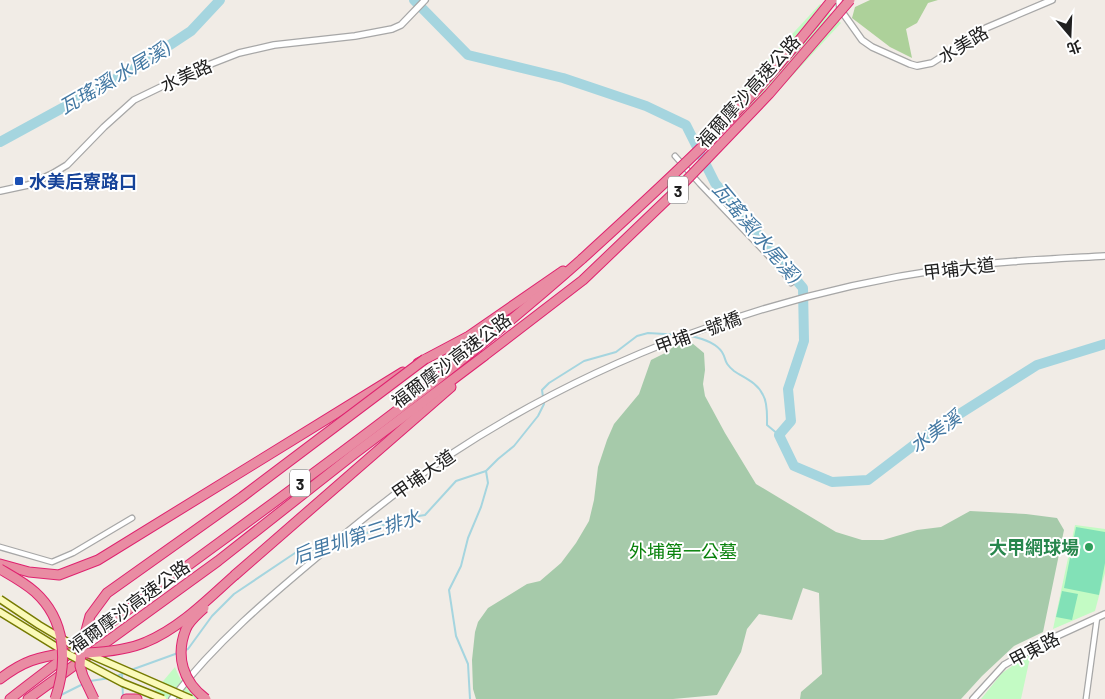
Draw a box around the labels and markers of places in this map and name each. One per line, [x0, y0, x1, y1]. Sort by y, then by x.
place label: 水美后寮路口 [29, 170, 137, 192]
marker: 水美后寮路口 [13, 175, 25, 187]
place label: 大甲網球場 [989, 536, 1079, 558]
marker: 大甲網球場 [1083, 541, 1095, 553]

